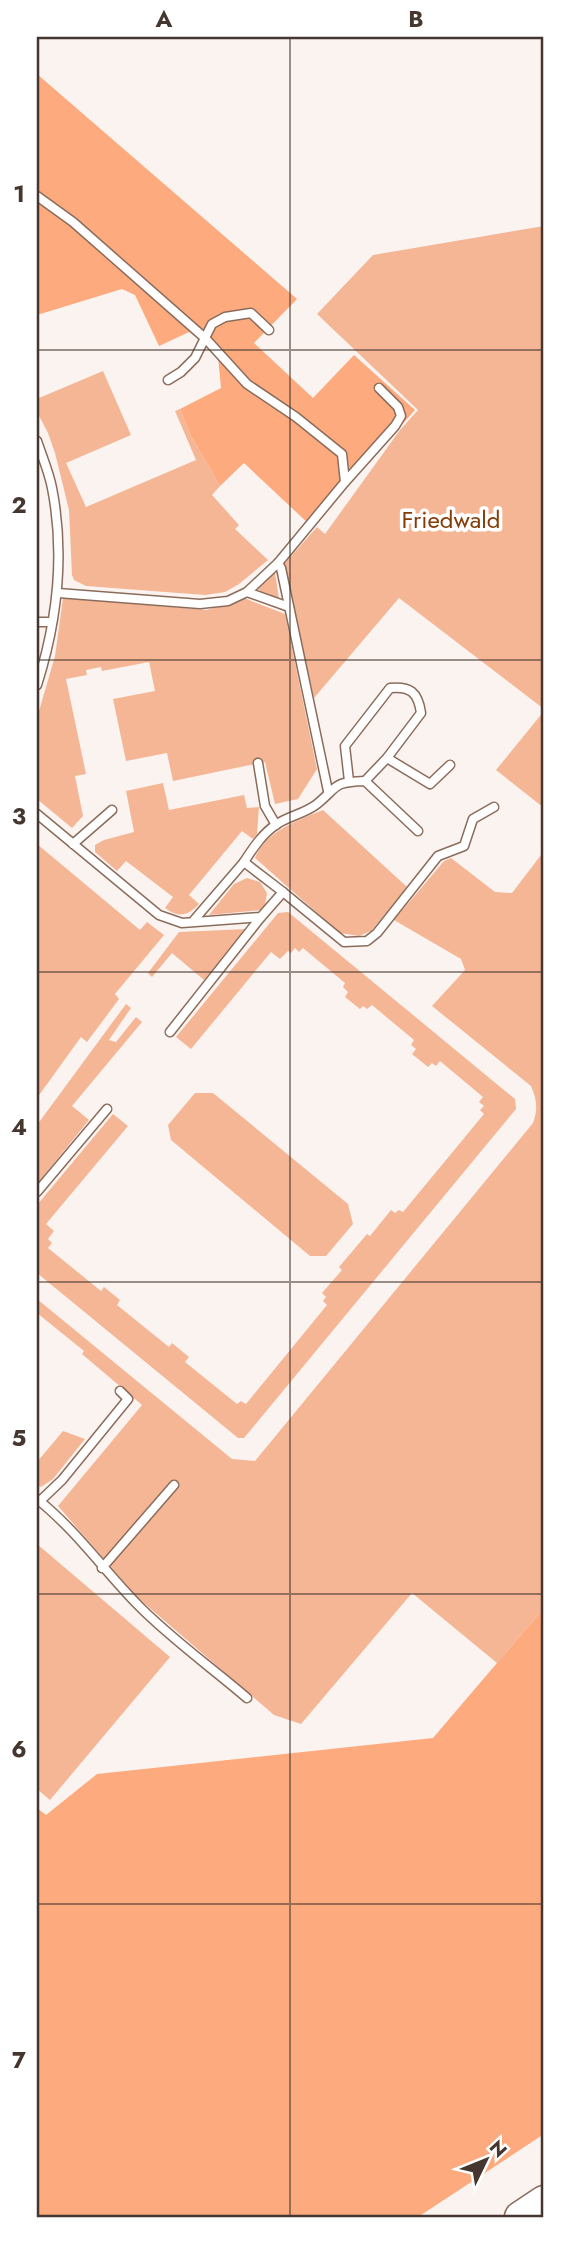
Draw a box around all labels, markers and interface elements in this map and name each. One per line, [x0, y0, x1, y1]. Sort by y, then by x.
text: A [155, 2, 173, 36]
text: B [408, 2, 424, 36]
text: 1 [13, 177, 25, 211]
text: 2 [11, 488, 27, 522]
park label: Friedwald [401, 502, 501, 537]
text: 3 [12, 799, 26, 833]
text: 4 [11, 1110, 27, 1144]
text: 5 [12, 1421, 26, 1455]
text: 6 [11, 1732, 27, 1766]
text: 7 [12, 2043, 26, 2077]
north arrow [452, 2124, 522, 2194]
text: N [483, 2134, 513, 2163]

